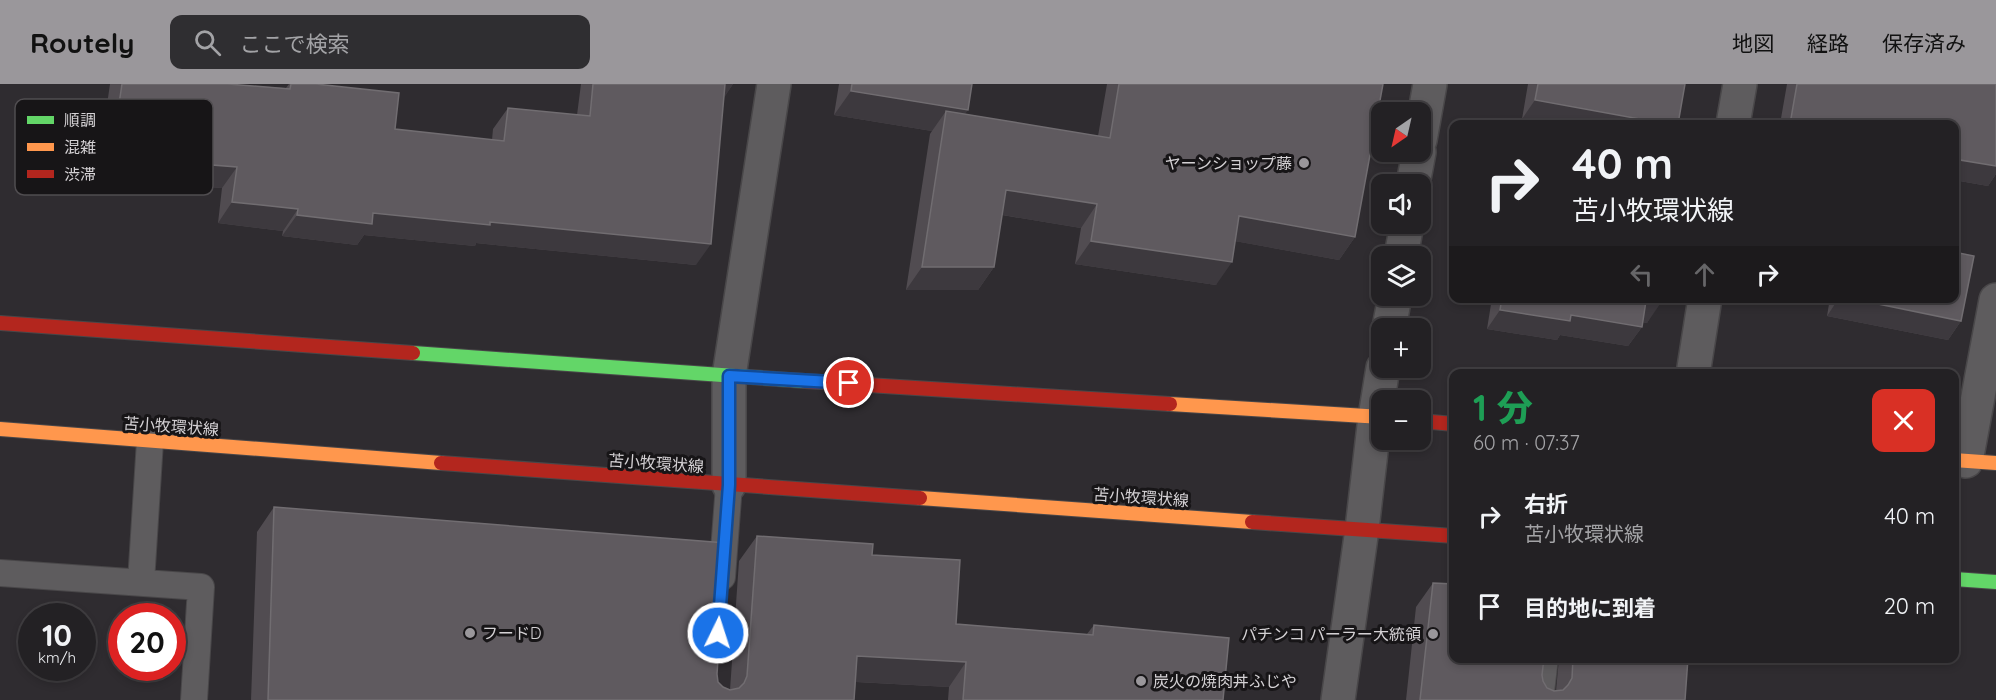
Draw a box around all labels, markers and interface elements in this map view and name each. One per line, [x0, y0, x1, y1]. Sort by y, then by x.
search box [170, 15, 590, 69]
text: Routely [30, 25, 134, 60]
icon: search [191, 26, 224, 59]
text: ここで検索 [239, 30, 349, 58]
text: 地図 [1732, 30, 1774, 56]
text: 経路 [1807, 30, 1849, 56]
text: 保存済み [1882, 30, 1966, 56]
legend [15, 99, 213, 195]
north arrow [1371, 102, 1431, 162]
map controls [1371, 102, 1431, 450]
text: 順調 [64, 110, 96, 130]
text: 混雑 [64, 137, 96, 157]
text: 40 m [1572, 137, 1673, 190]
icon: right [1473, 144, 1551, 222]
place label: ヤーンショップ藤 [1165, 153, 1292, 173]
marker: ヤーンショップ藤 [1297, 156, 1311, 170]
text: 渋滞 [64, 164, 96, 184]
button: sound [1371, 174, 1431, 234]
text: 苫小牧環状線 [1572, 193, 1734, 227]
button: layers [1371, 246, 1431, 306]
icon: left [1625, 258, 1658, 291]
icon: ahead [1688, 258, 1721, 291]
icon: right [1751, 258, 1784, 291]
button: + [1371, 318, 1431, 378]
pin [823, 357, 874, 408]
icon: arrive [832, 366, 865, 399]
text: 1 分 [1473, 385, 1533, 430]
button: close [1872, 389, 1935, 452]
button: − [1371, 390, 1431, 450]
street label: 苫小牧環状線 [122, 413, 220, 439]
text: 60 m · 07:37 [1473, 430, 1580, 455]
street label: 苫小牧環状線 [607, 450, 705, 476]
street label: 苫小牧環状線 [1092, 484, 1190, 510]
text: 右折 [1524, 490, 1568, 518]
icon: right [1473, 500, 1506, 533]
text: 40 m [1884, 502, 1935, 530]
text: 苫小牧環状線 [1524, 521, 1644, 546]
icon: arrive [1473, 590, 1506, 623]
text: 20 m [1884, 592, 1935, 620]
text: 目的地に到着 [1524, 594, 1656, 622]
position arrow [686, 601, 750, 665]
speed limit sign: 20 [108, 603, 186, 681]
text: 10 [42, 616, 72, 654]
place label: フードD [482, 623, 542, 643]
place label: パチンコ パーラー大統領 [1241, 624, 1421, 644]
marker: フードD [463, 626, 477, 640]
marker: パチンコ パーラー大統領 [1426, 627, 1440, 641]
text: km/h [38, 648, 76, 667]
place label: 炭火の焼肉丼ふじや [1153, 671, 1297, 691]
marker: 炭火の焼肉丼ふじや [1134, 674, 1148, 688]

